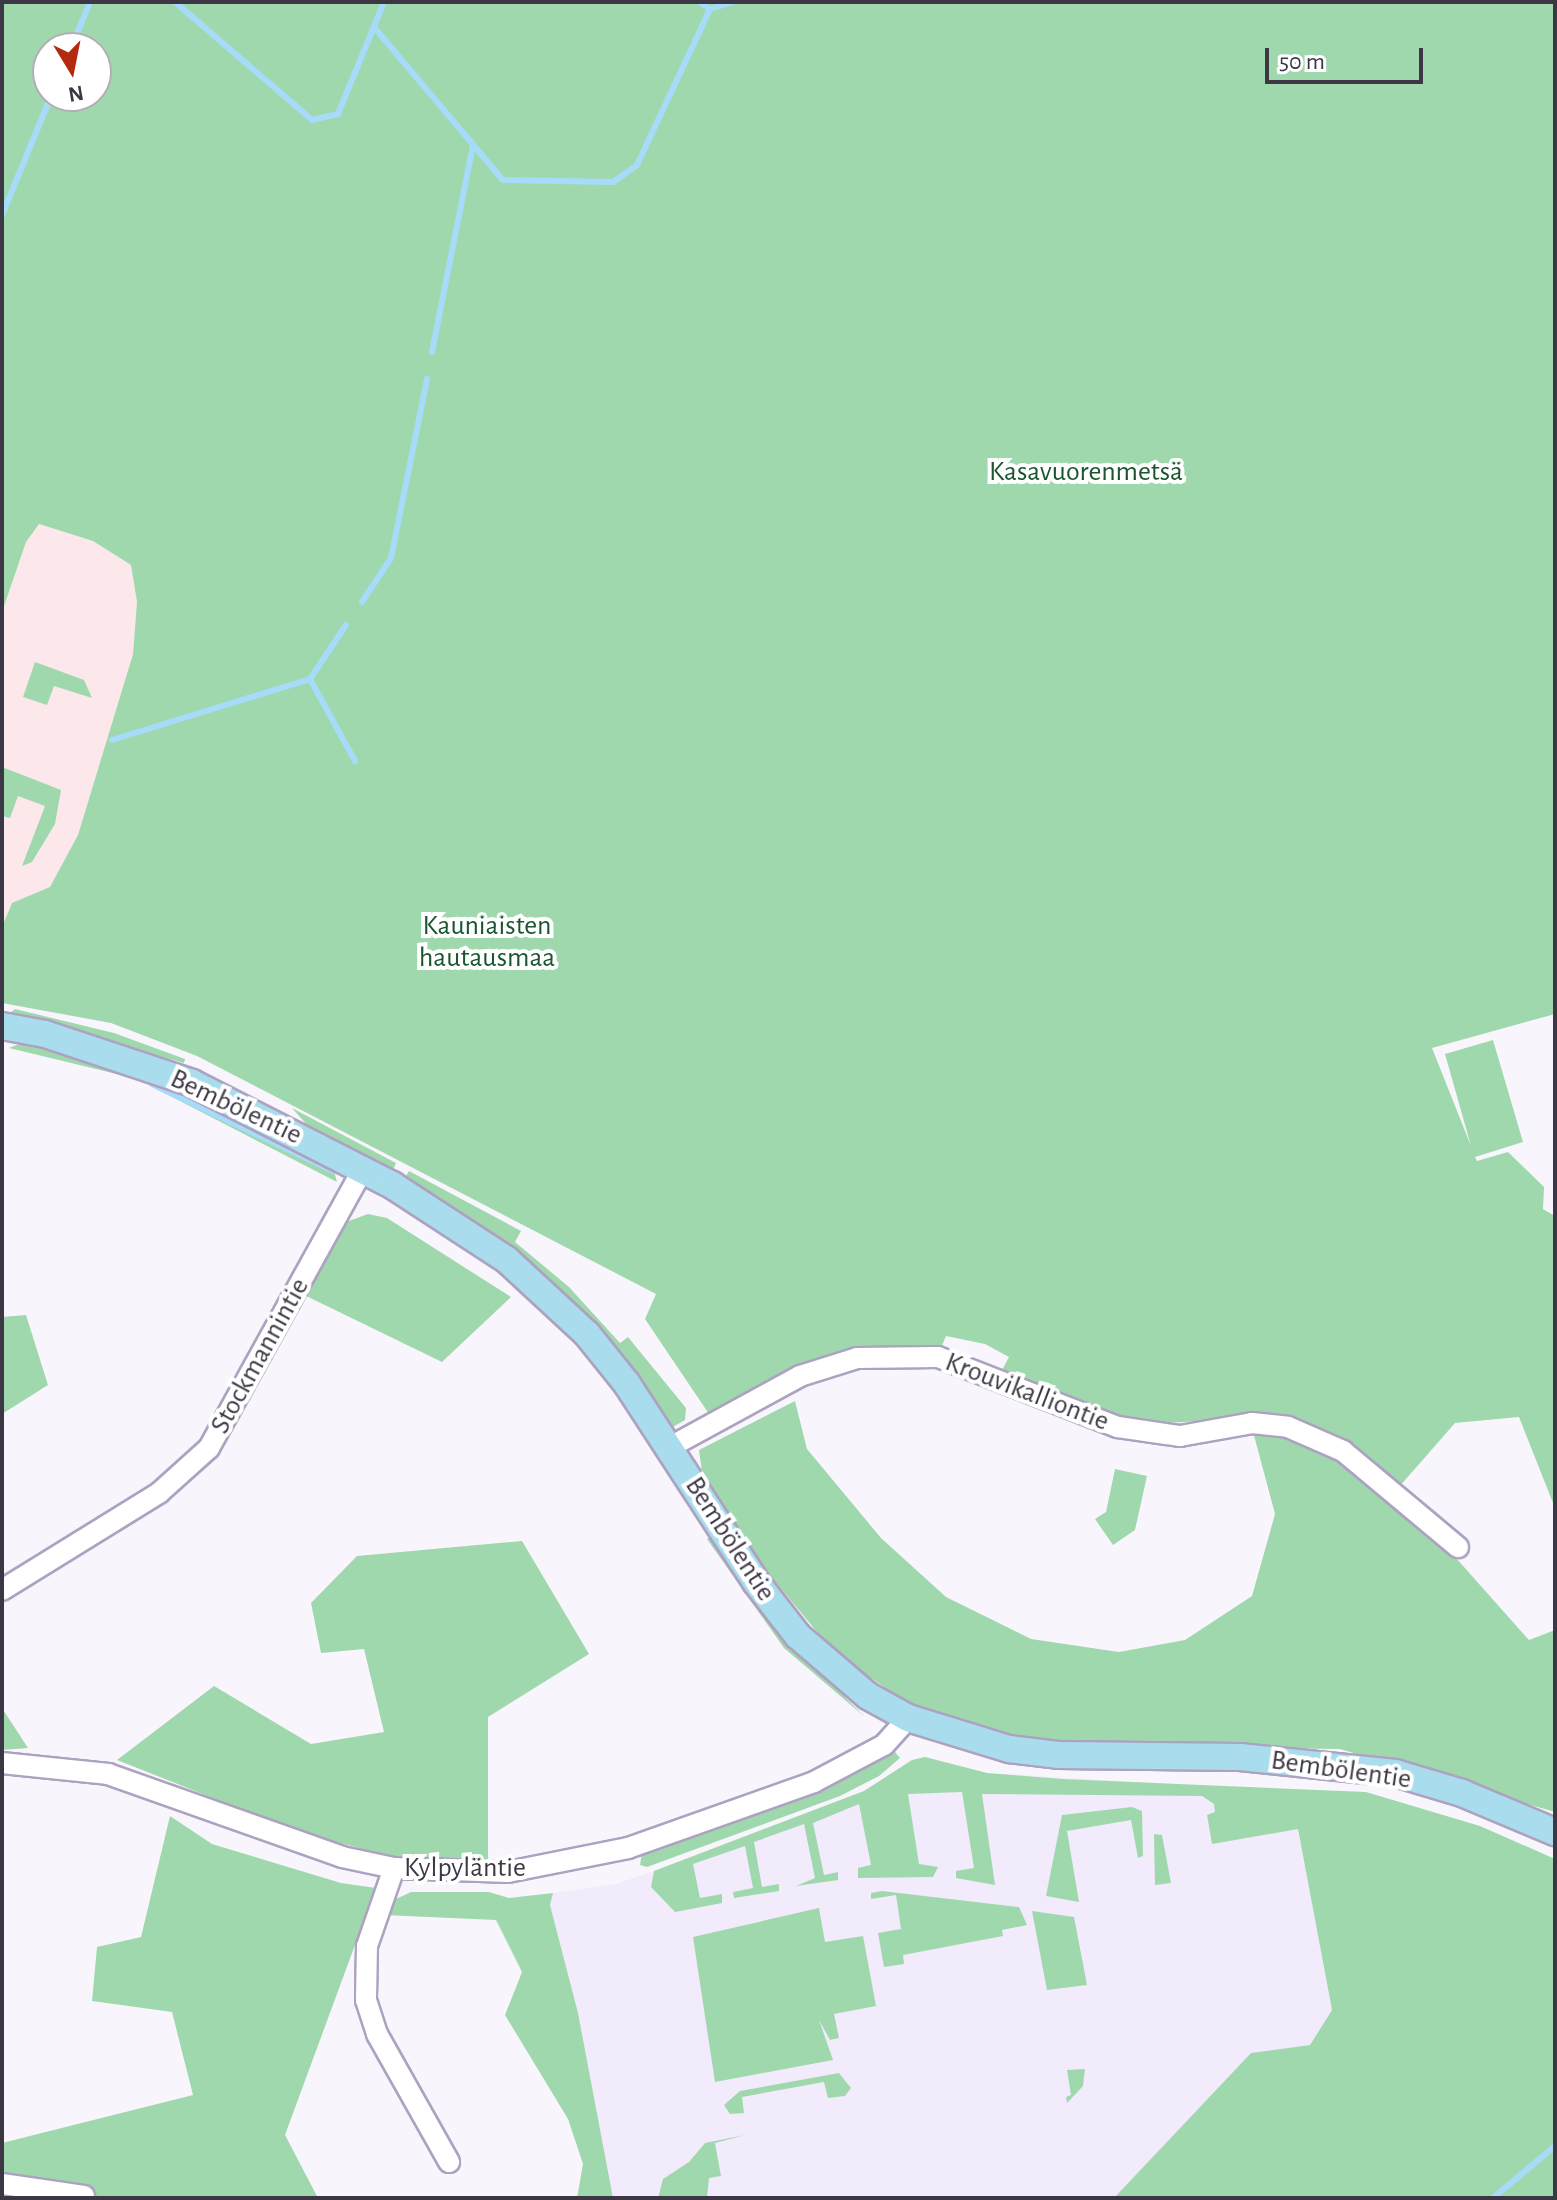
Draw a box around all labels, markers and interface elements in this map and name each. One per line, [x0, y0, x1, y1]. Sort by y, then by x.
north arrow [32, 32, 112, 112]
scale bar [1269, 32, 1427, 82]
text: 50 m [1279, 50, 1325, 74]
text: N [66, 82, 85, 106]
park label: Kasavuorenmetsä [989, 455, 1183, 489]
park label: Kauniaisten hautausmaa [419, 909, 555, 975]
street label: Bembölentie [165, 1062, 307, 1152]
street label: Stockmannintie [203, 1272, 317, 1440]
street label: Krouvikalliontie [940, 1345, 1114, 1439]
street label: Bembölentie [677, 1471, 783, 1607]
street label: Bembölentie [1269, 1744, 1413, 1796]
street label: Kylpyläntie [404, 1851, 526, 1885]

